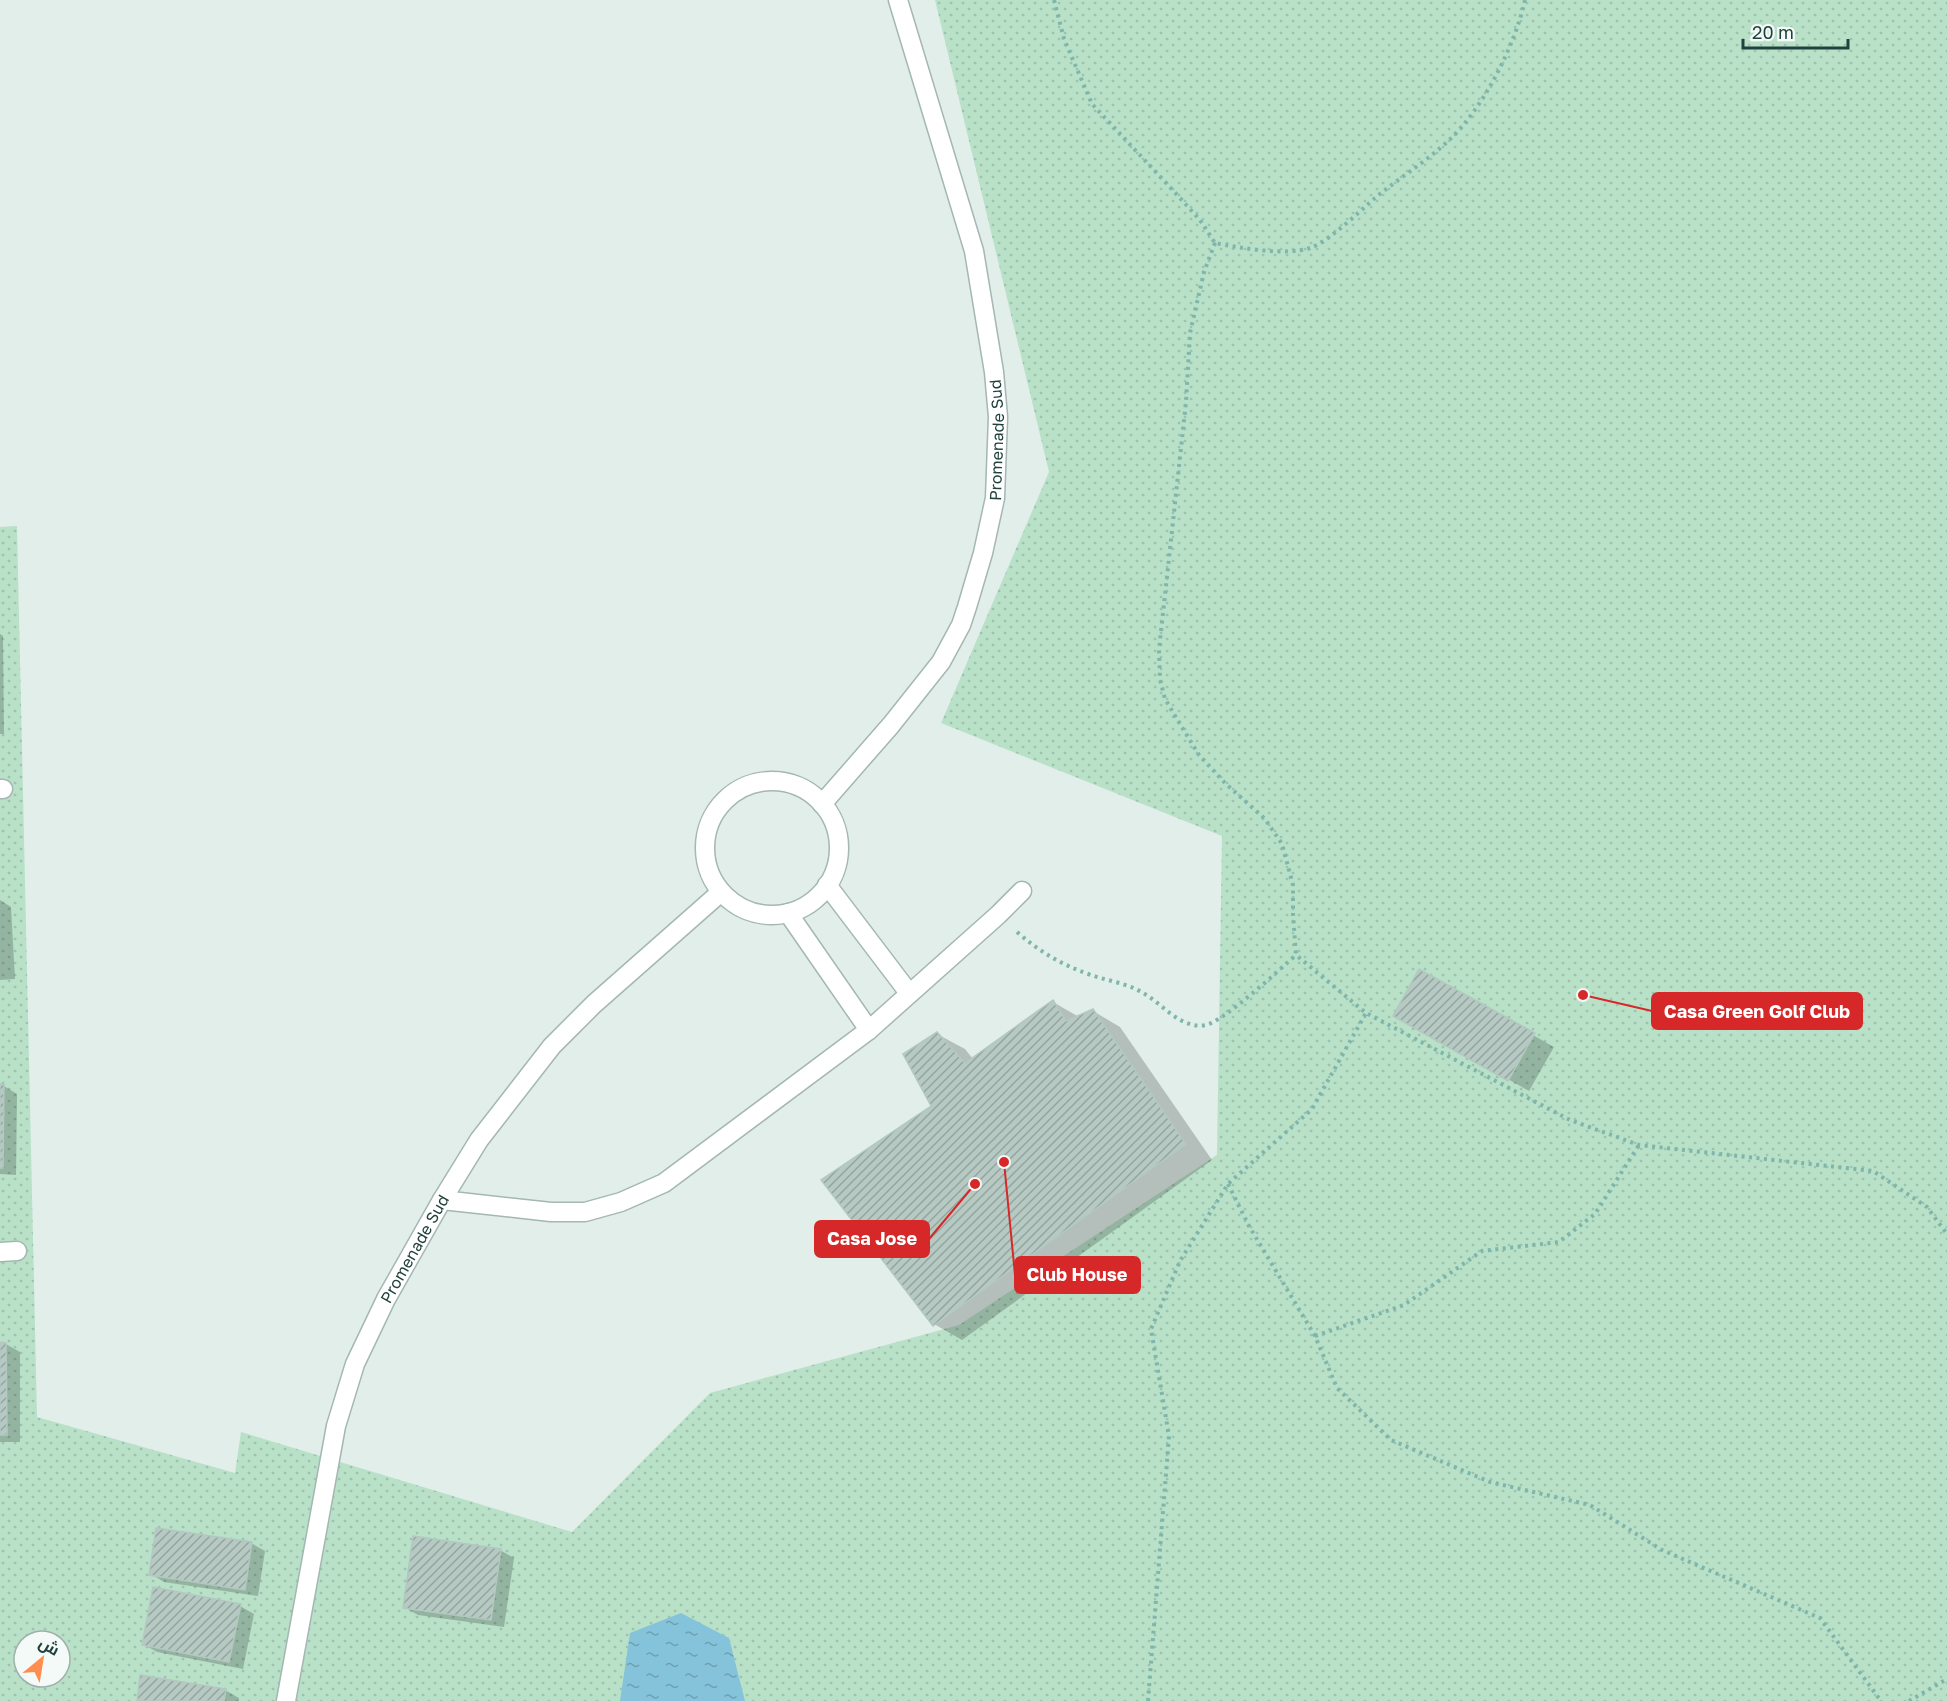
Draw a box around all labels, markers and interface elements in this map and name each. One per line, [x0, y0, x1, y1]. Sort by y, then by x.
scale bar [1743, 12, 1848, 50]
text: 20 m [1752, 21, 1794, 43]
street label: Promenade Sud [985, 379, 1008, 501]
callout: Casa Green Golf Club [1652, 993, 1862, 1029]
text: Casa Green Golf Club [1664, 1000, 1850, 1022]
street label: Promenade Sud [376, 1191, 453, 1307]
callout: Casa Jose [815, 1221, 929, 1257]
text: Casa Jose [827, 1227, 917, 1249]
callout: Club House [1015, 1257, 1140, 1293]
text: Club House [1027, 1263, 1128, 1285]
north arrow [12, 1629, 72, 1689]
text: ش [36, 1632, 63, 1660]

